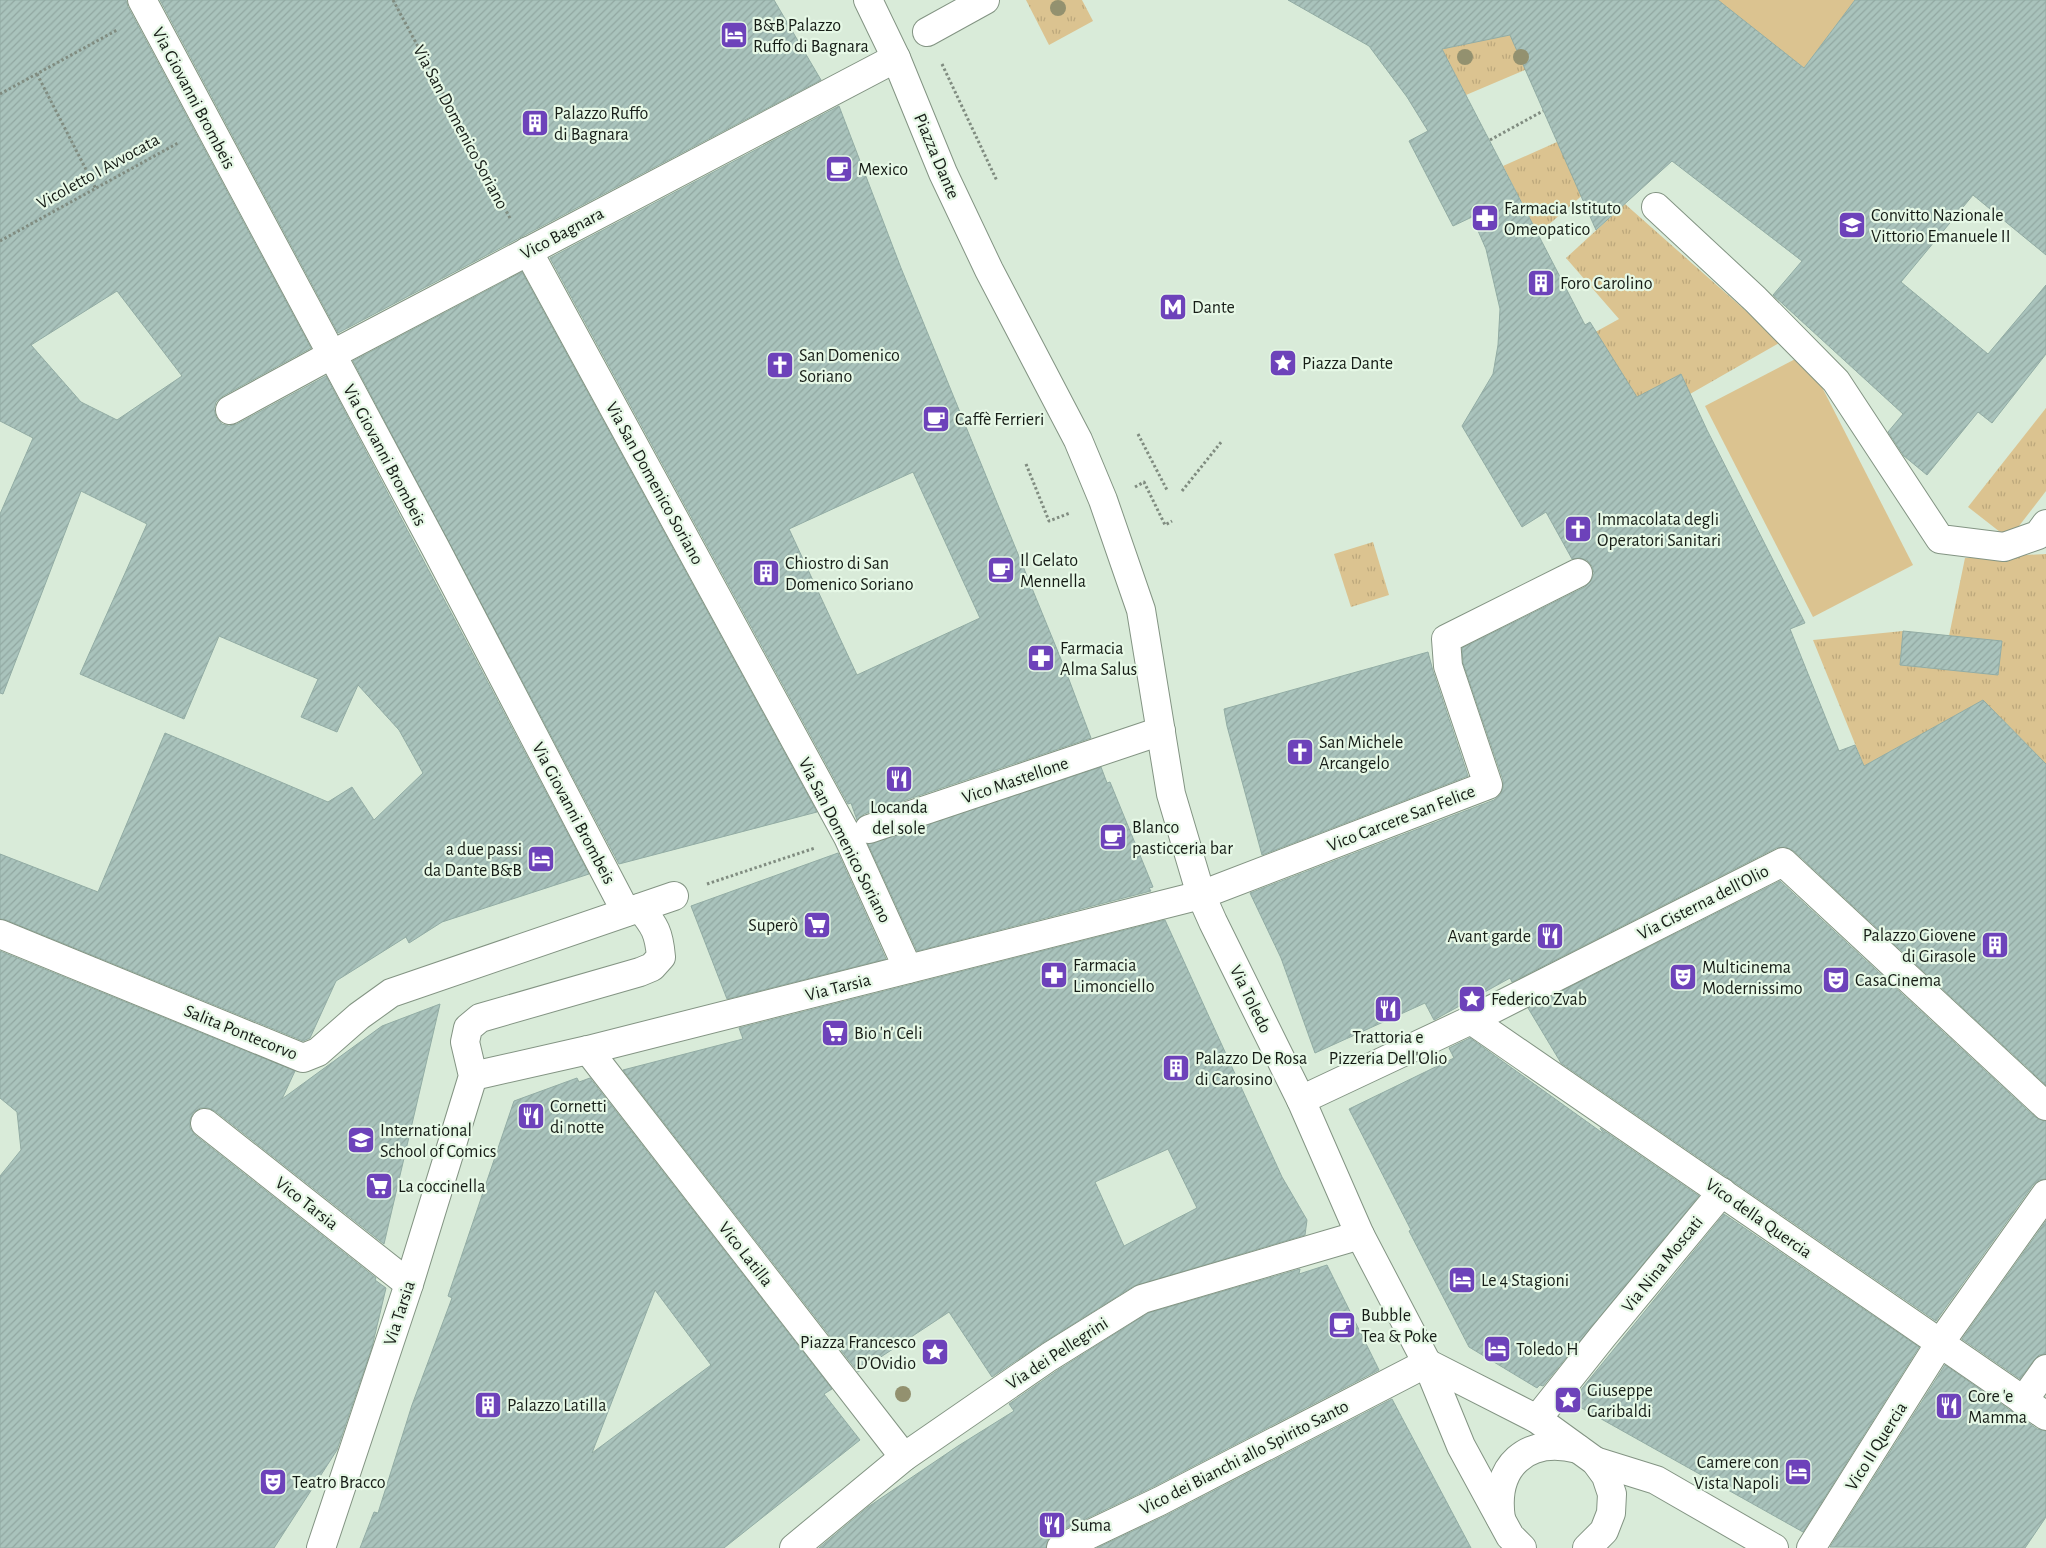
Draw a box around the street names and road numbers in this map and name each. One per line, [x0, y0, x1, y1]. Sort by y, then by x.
street label: Via Giovanni Brombeis [148, 25, 238, 172]
street label: Via San Domenico Soriano [409, 42, 511, 213]
street label: Piazza Dante [910, 111, 962, 202]
street label: Vicoletto I Avvocata [34, 131, 163, 213]
street label: Vico Bagnara [518, 204, 607, 263]
street label: Via Giovanni Brombeis [339, 382, 429, 529]
street label: Via San Domenico Soriano [602, 399, 706, 568]
street label: Via Giovanni Brombeis [528, 740, 618, 887]
street label: Vico Mastellone [960, 754, 1071, 808]
street label: Via San Domenico Soriano [795, 755, 894, 926]
street label: Vico Carcere San Felice [1325, 782, 1478, 855]
street label: Via Cisterna dell'Olio [1635, 862, 1772, 944]
street label: Via Toledo [1226, 963, 1274, 1036]
street label: Via Tarsia [804, 971, 873, 1005]
street label: Salita Pontecorvo [181, 1002, 300, 1064]
street label: Vico Tarsia [272, 1174, 341, 1234]
street label: Vico della Quercia [1702, 1175, 1815, 1262]
street label: Via Nina Moscati [1619, 1213, 1707, 1316]
street label: Vico Latilla [715, 1219, 776, 1290]
street label: Via Tarsia [381, 1279, 419, 1348]
street label: Via dei Pellegrini [1003, 1314, 1112, 1393]
street label: Vico dei Bianchi allo Spirito Santo [1137, 1397, 1352, 1518]
street label: Vico II Quercia [1843, 1399, 1911, 1494]

